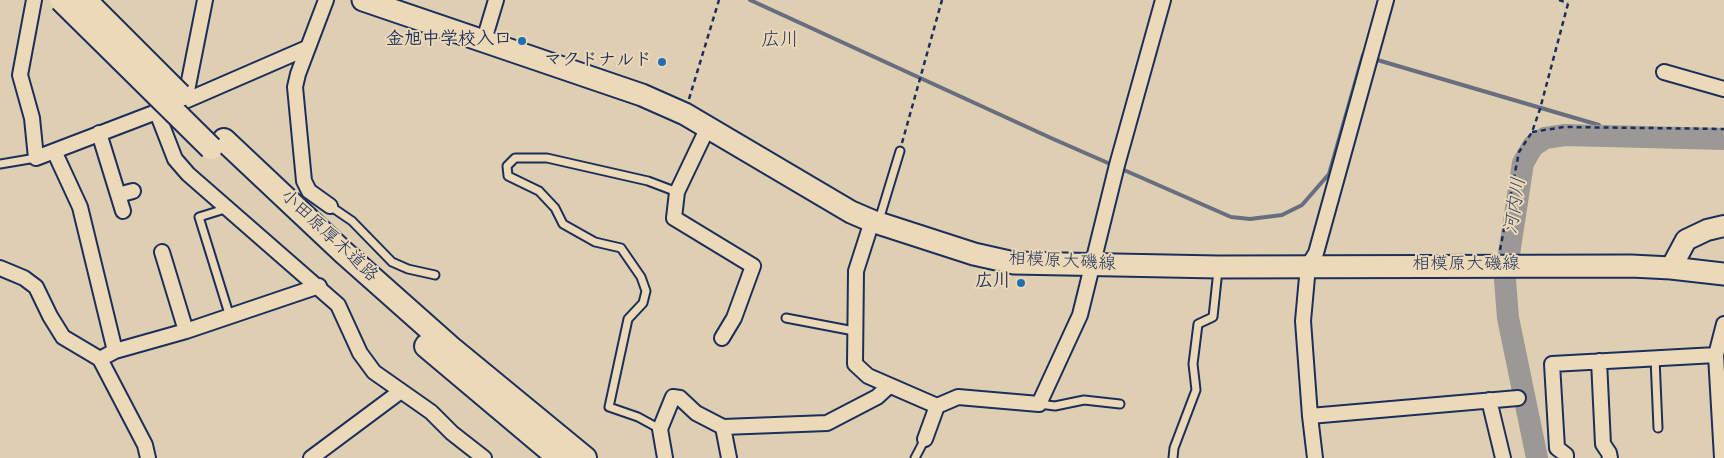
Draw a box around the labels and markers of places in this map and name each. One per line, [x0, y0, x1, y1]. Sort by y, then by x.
place label: 金旭中学校入口 [386, 30, 512, 52]
marker: 金旭中学校入口 [516, 35, 528, 47]
place label: マクドナルド [544, 51, 652, 73]
marker: マクドナルド [656, 56, 668, 68]
place label: 広川 [975, 272, 1011, 294]
marker: 広川 [1015, 277, 1027, 289]

